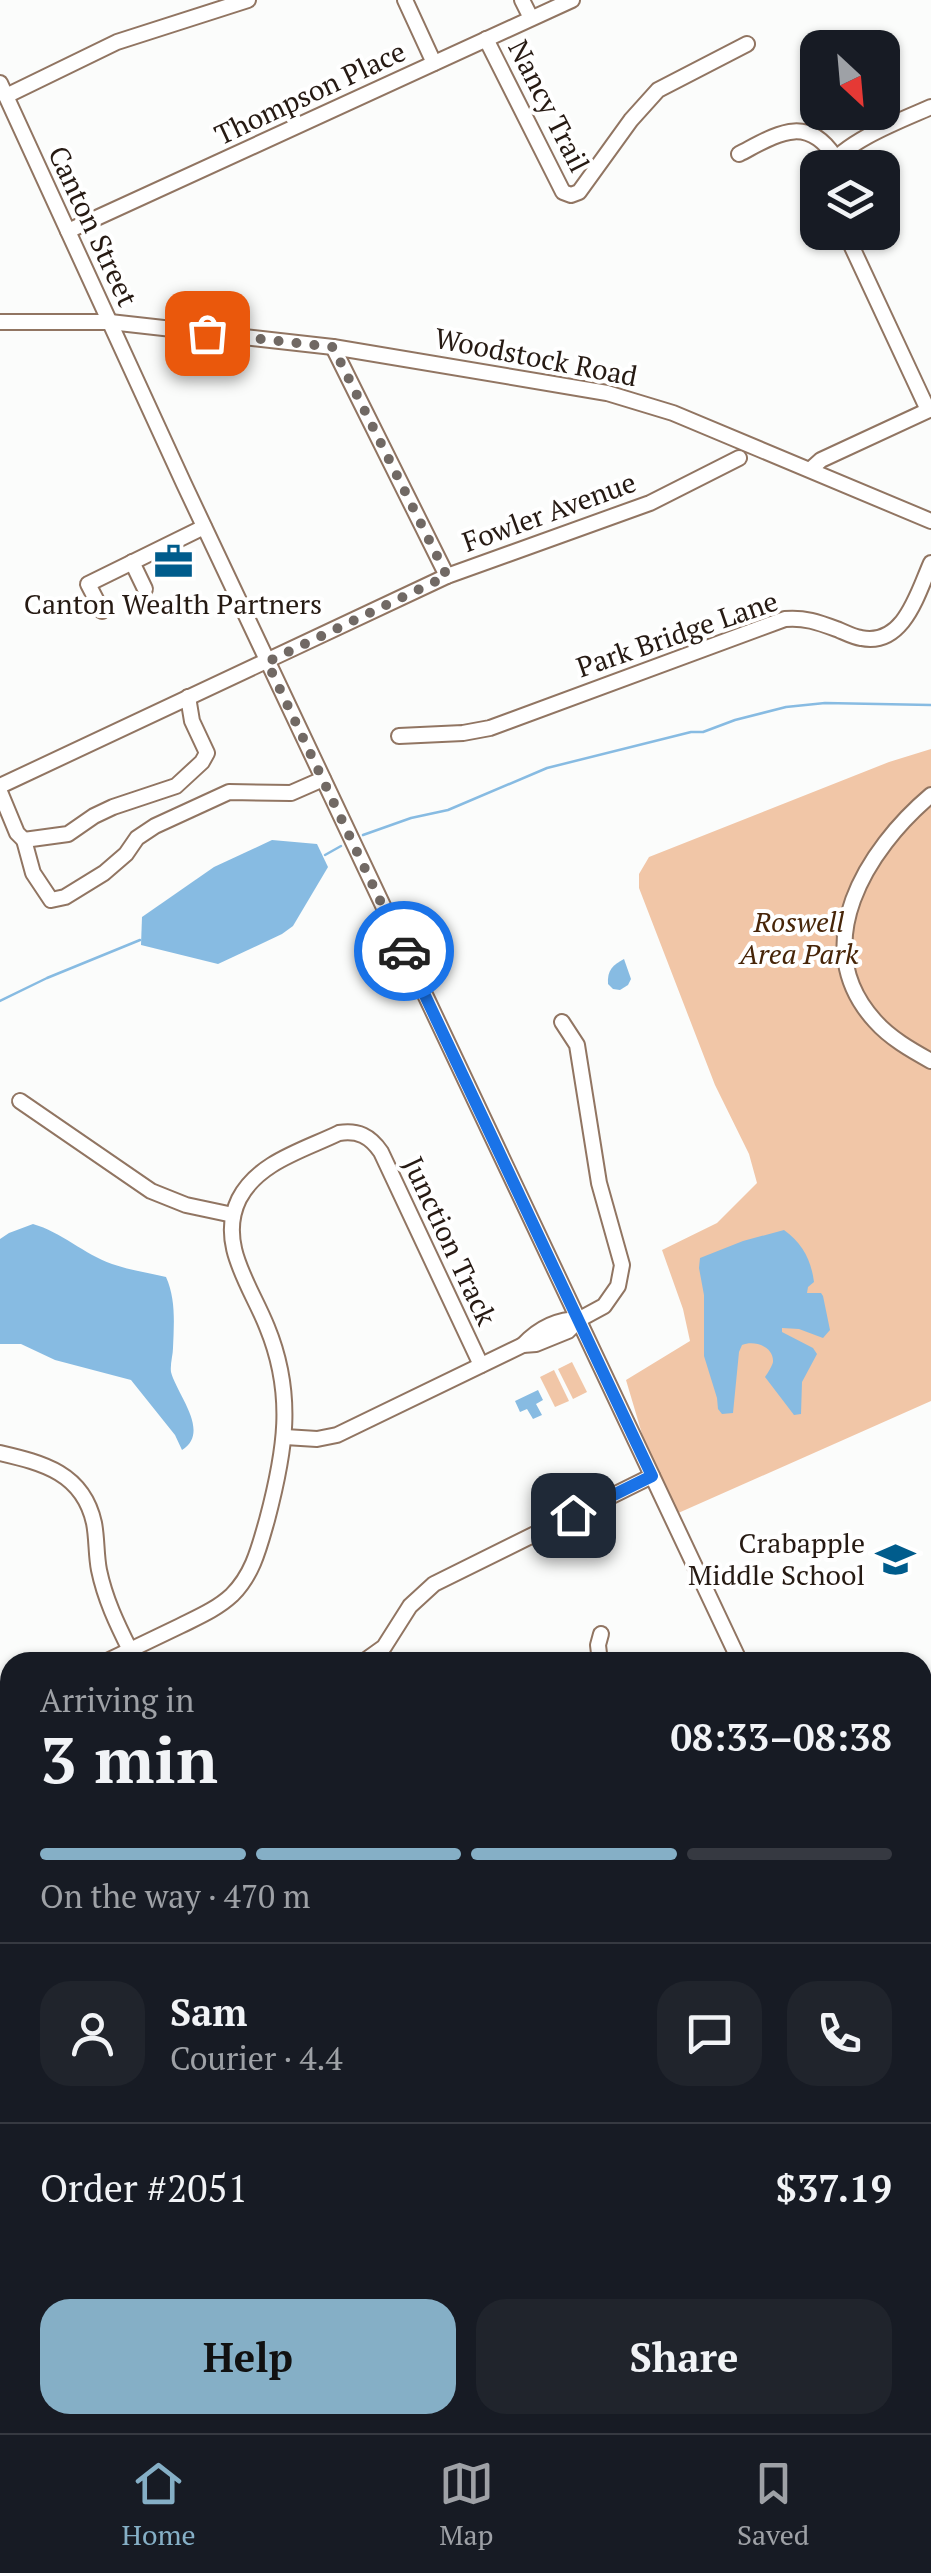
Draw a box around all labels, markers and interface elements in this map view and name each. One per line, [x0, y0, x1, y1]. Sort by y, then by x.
north arrow [800, 30, 900, 130]
map controls [800, 30, 900, 250]
street label: Thompson Place [209, 32, 411, 153]
street label: Nancy Trail [500, 33, 599, 178]
street label: Canton Street [40, 140, 147, 312]
button: layers [800, 150, 900, 250]
pin [165, 291, 250, 376]
icon: bag [180, 306, 235, 361]
street label: Woodstock Road [432, 319, 641, 394]
street label: Fowler Avenue [457, 463, 641, 560]
office icon: Canton Wealth Partners [152, 541, 194, 583]
street label: Park Bridge Lane [571, 582, 782, 685]
place label: Canton Wealth Partners [24, 585, 322, 622]
courier [354, 901, 454, 1001]
park label: Roswell Area Park [738, 903, 859, 972]
icon: car [377, 924, 432, 979]
street label: Junction Track [395, 1151, 506, 1332]
pin [531, 1473, 616, 1558]
icon: home [546, 1488, 601, 1543]
place label: Crabapple Middle School [688, 1524, 865, 1593]
school or university icon: Crabapple Middle School [874, 1538, 916, 1580]
text: Arriving in [40, 1679, 194, 1721]
text: 08:33–08:38 [670, 1712, 892, 1762]
text: 3 min [40, 1715, 218, 1802]
text: On the way · 470 m [40, 1875, 310, 1917]
button: person [40, 1981, 145, 2086]
button: chat [657, 1981, 762, 2086]
button: phone [787, 1981, 892, 2086]
text: Sam [170, 1987, 247, 2037]
text: Courier · 4.4 [170, 2037, 342, 2079]
text: Order #2051 [40, 2163, 248, 2213]
text: $37.19 [775, 2163, 892, 2213]
button: Help [40, 2299, 456, 2414]
button: Share [476, 2299, 892, 2414]
tab: Home [122, 2456, 196, 2553]
tab: Map [439, 2456, 494, 2553]
tab: Saved [737, 2456, 809, 2553]

